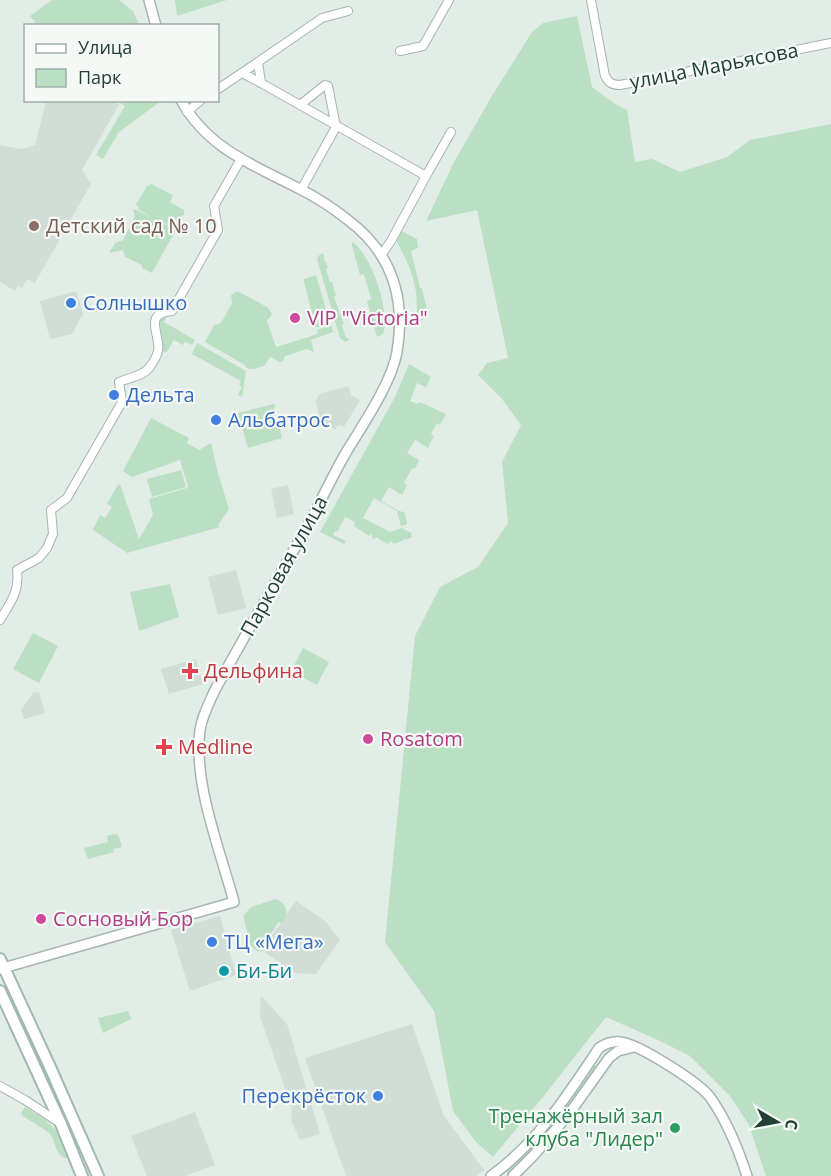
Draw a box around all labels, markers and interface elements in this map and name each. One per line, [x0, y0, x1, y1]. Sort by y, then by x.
legend [24, 24, 219, 102]
text: Улица [78, 35, 132, 59]
street label: улица Марьясова [627, 36, 801, 95]
text: Парк [78, 65, 122, 89]
place label: Детский сад № 10 [46, 212, 217, 239]
marker: Детский сад № 10 [27, 219, 41, 233]
place label: Солнышко [83, 289, 187, 316]
marker: Солнышко [64, 296, 78, 310]
place label: VIP "Victoria" [307, 304, 428, 331]
marker: VIP "Victoria" [288, 311, 302, 325]
place label: Дельта [126, 381, 195, 408]
marker: Дельта [107, 388, 121, 402]
place label: Альбатрос [228, 406, 330, 433]
marker: Альбатрос [209, 413, 223, 427]
street label: Парковая улица [234, 491, 333, 641]
place label: Дельфина [204, 657, 303, 684]
marker: Дельфина [181, 662, 199, 680]
place label: Rosatom [380, 725, 463, 752]
marker: Rosatom [361, 732, 375, 746]
place label: Medline [178, 733, 253, 760]
marker: Medline [155, 738, 173, 756]
place label: Сосновый Бор [53, 905, 193, 932]
marker: Сосновый Бор [34, 912, 48, 926]
place label: ТЦ «Мега» [224, 928, 324, 955]
marker: ТЦ «Мега» [205, 935, 219, 949]
place label: Би-Би [236, 957, 292, 984]
marker: Би-Би [217, 964, 231, 978]
place label: Перекрёсток [242, 1082, 367, 1109]
marker: Перекрёсток [371, 1089, 385, 1103]
north arrow [747, 1092, 807, 1152]
place label: Тренажёрный зал клуба "Лидер" [488, 1102, 663, 1152]
text: С [780, 1118, 803, 1132]
marker: Тренажёрный зал клуба "Лидер" [668, 1121, 682, 1135]

